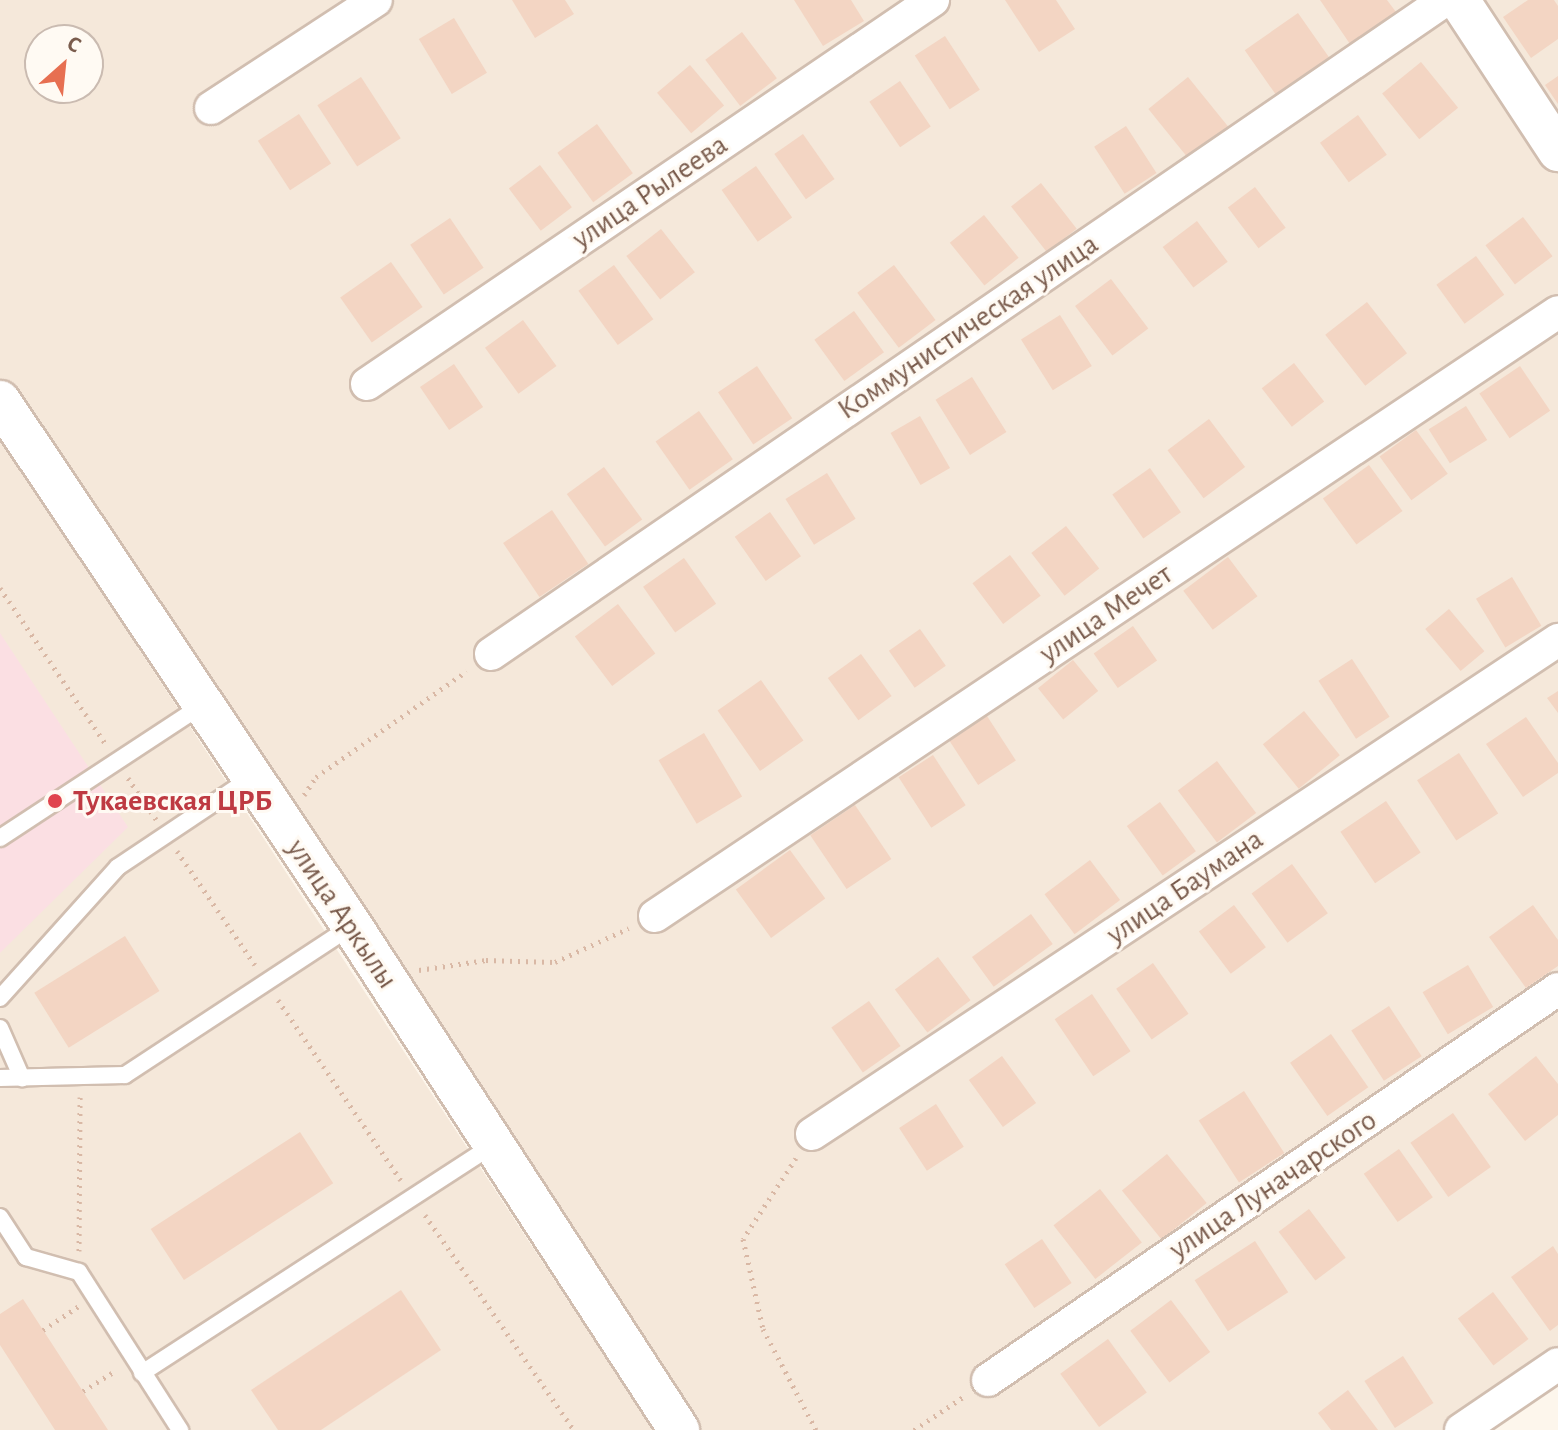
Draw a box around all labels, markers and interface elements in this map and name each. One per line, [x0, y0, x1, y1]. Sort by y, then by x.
north arrow [24, 24, 104, 104]
text: С [64, 32, 84, 57]
street label: улица Рылеева [565, 127, 735, 257]
street label: Коммунистическая улица [831, 226, 1105, 428]
street label: улица Мечет [1033, 556, 1179, 672]
place label: Тукаевская ЦРБ [73, 783, 272, 819]
marker: Тукаевская ЦРБ [44, 790, 66, 812]
street label: улица Баумана [1100, 821, 1270, 953]
street label: улица Аркылы [279, 832, 405, 996]
street label: улица Луначарского [1162, 1102, 1384, 1268]

